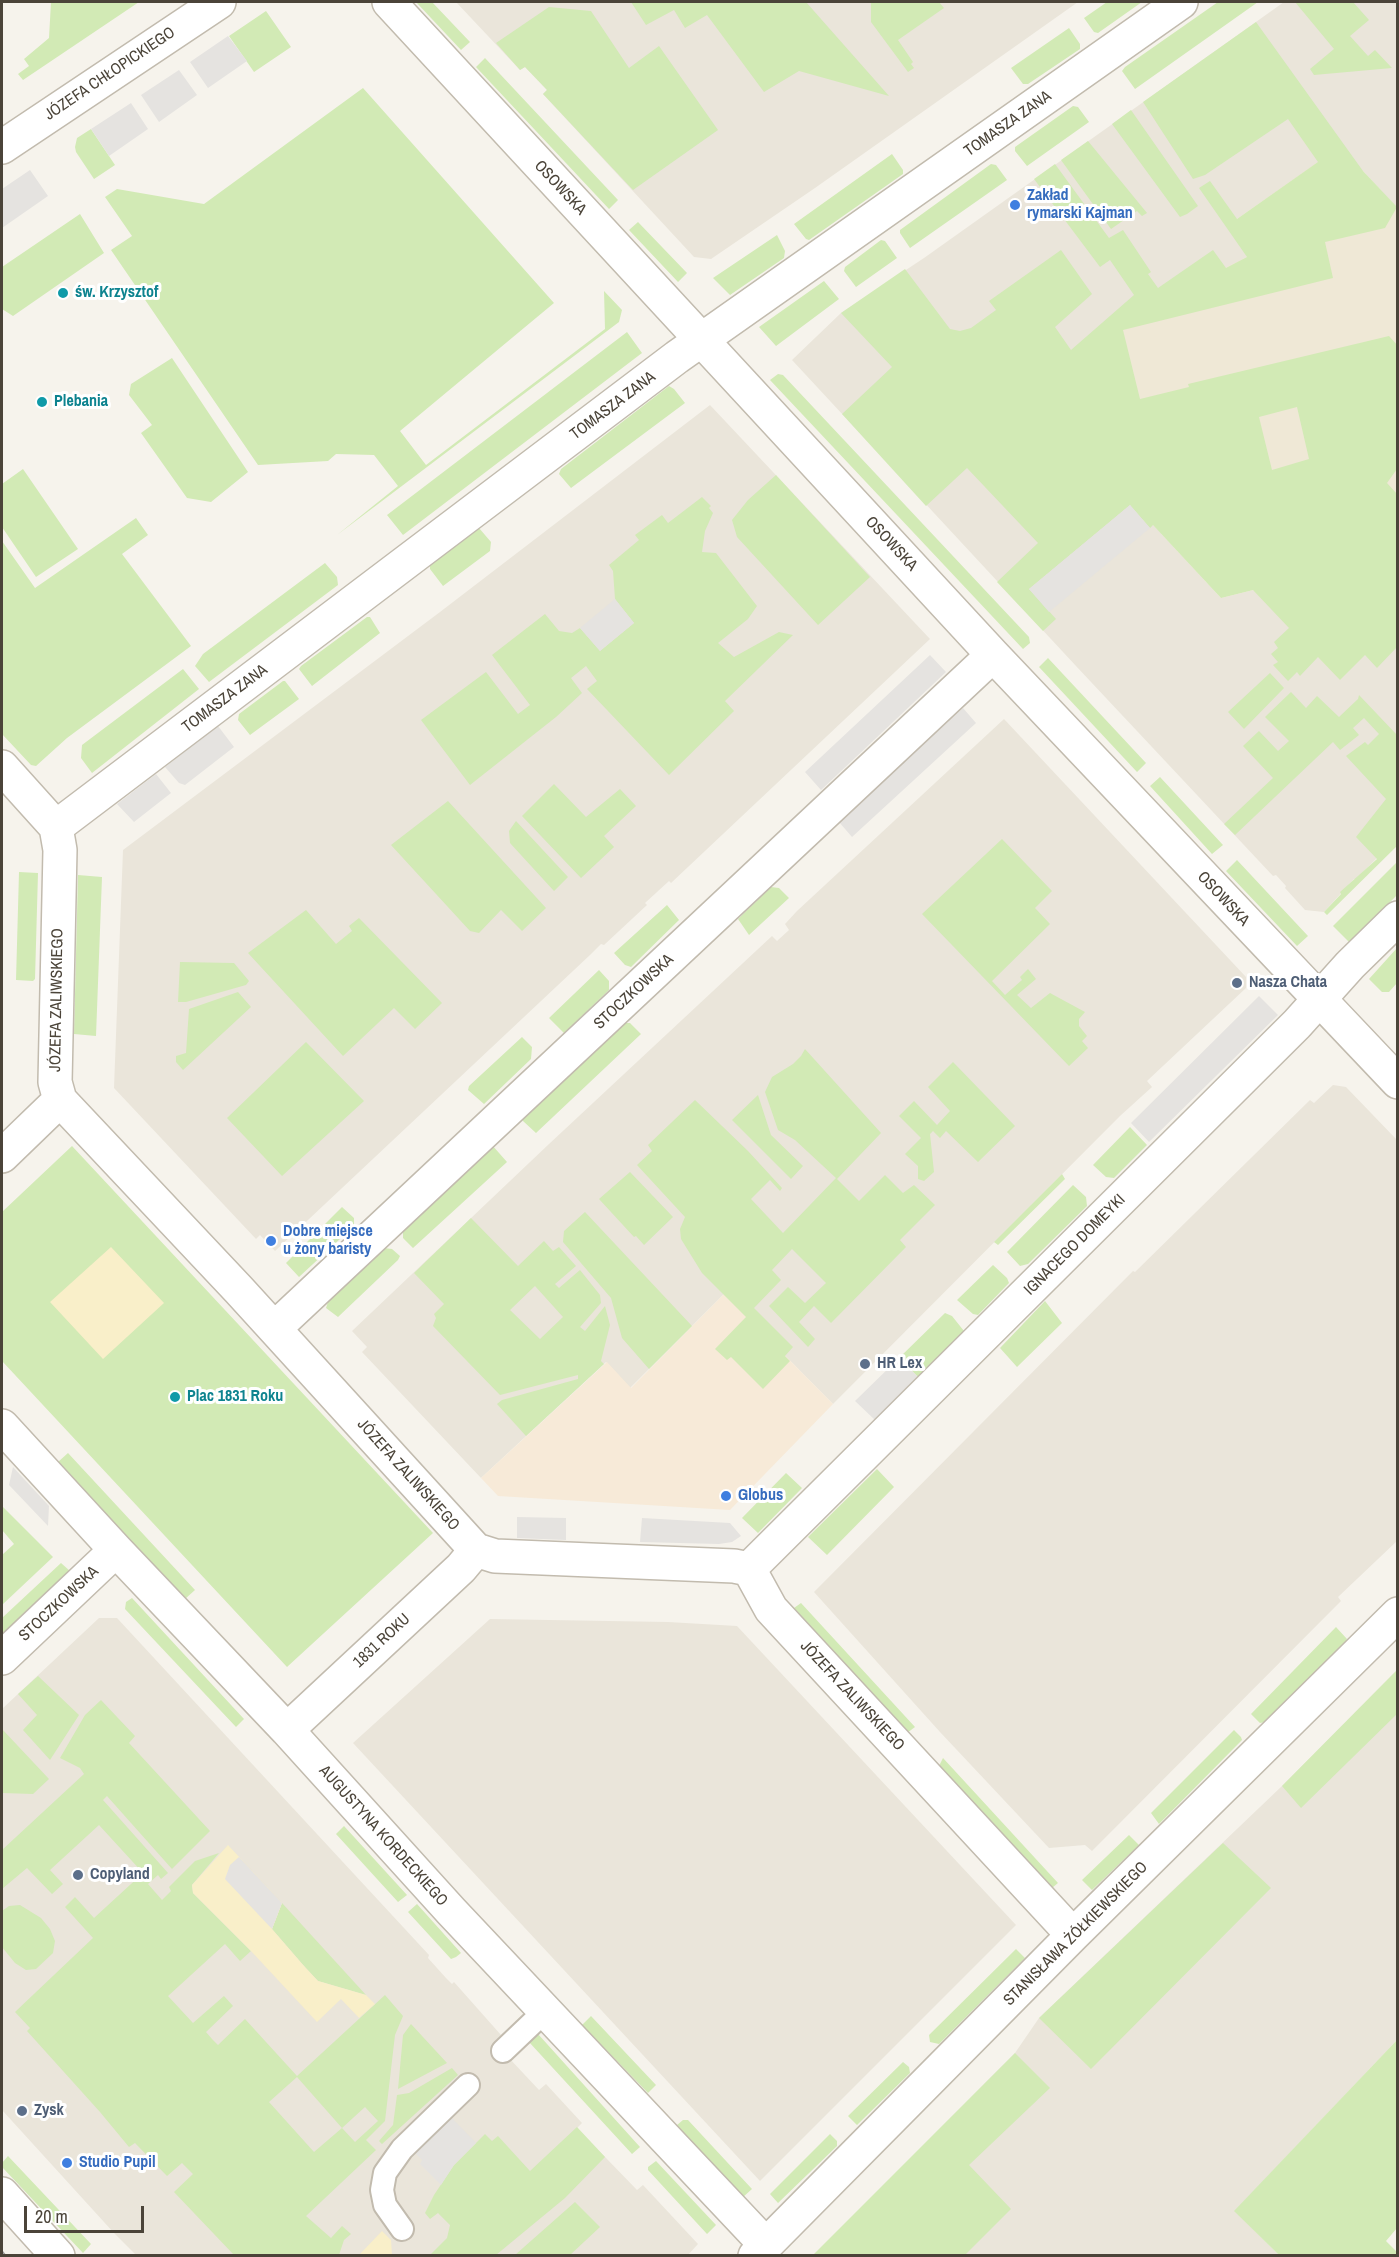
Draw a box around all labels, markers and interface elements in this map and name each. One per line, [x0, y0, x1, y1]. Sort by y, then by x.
street label: JÓZEFA CHŁOPICKIEGO [41, 23, 179, 125]
street label: TOMASZA ZANA [961, 87, 1055, 161]
street label: OSOWSKA [530, 157, 590, 219]
place label: Zakład rymarski Kajman [1027, 186, 1133, 224]
marker: Zakład rymarski Kajman [1008, 198, 1022, 212]
place label: św. Krzysztof [75, 283, 158, 303]
marker: św. Krzysztof [56, 286, 70, 300]
street label: TOMASZA ZANA [567, 368, 659, 444]
place label: Plebania [54, 392, 108, 412]
marker: Plebania [35, 395, 49, 409]
street label: OSOWSKA [861, 513, 921, 575]
street label: TOMASZA ZANA [179, 661, 271, 737]
street label: OSOWSKA [1193, 868, 1253, 930]
street label: JÓZEFA ZALIWSKIEGO [46, 928, 68, 1072]
street label: STOCZKOWSKA [590, 950, 678, 1034]
place label: Nasza Chata [1249, 973, 1327, 993]
marker: Nasza Chata [1230, 976, 1244, 990]
street label: IGNACEGO DOMEYKI [1021, 1191, 1129, 1299]
place label: Dobre miejsce u żony baristy [283, 1222, 373, 1260]
marker: Dobre miejsce u żony baristy [264, 1234, 278, 1248]
place label: HR Lex [877, 1354, 922, 1374]
marker: HR Lex [858, 1357, 872, 1371]
place label: Plac 1831 Roku [187, 1387, 283, 1407]
marker: Plac 1831 Roku [168, 1390, 182, 1404]
street label: JÓZEFA ZALIWSKIEGO [353, 1415, 463, 1535]
place label: Globus [738, 1486, 783, 1506]
marker: Globus [719, 1489, 733, 1503]
street label: STOCZKOWSKA [15, 1562, 103, 1646]
street label: 1831 ROKU [350, 1610, 414, 1672]
street label: JÓZEFA ZALIWSKIEGO [796, 1637, 908, 1755]
street label: AUGUSTYNA KORDECKIEGO [315, 1762, 451, 1910]
street label: STANISŁAWA ŻÓŁKIEWSKIEGO [1000, 1858, 1152, 2010]
place label: Copyland [90, 1865, 150, 1885]
marker: Copyland [71, 1868, 85, 1882]
place label: Zysk [34, 2101, 64, 2121]
marker: Zysk [15, 2104, 29, 2118]
place label: Studio Pupil [79, 2153, 156, 2173]
marker: Studio Pupil [60, 2156, 74, 2170]
scale bar [27, 2194, 147, 2232]
text: 20 m [35, 2204, 68, 2229]

